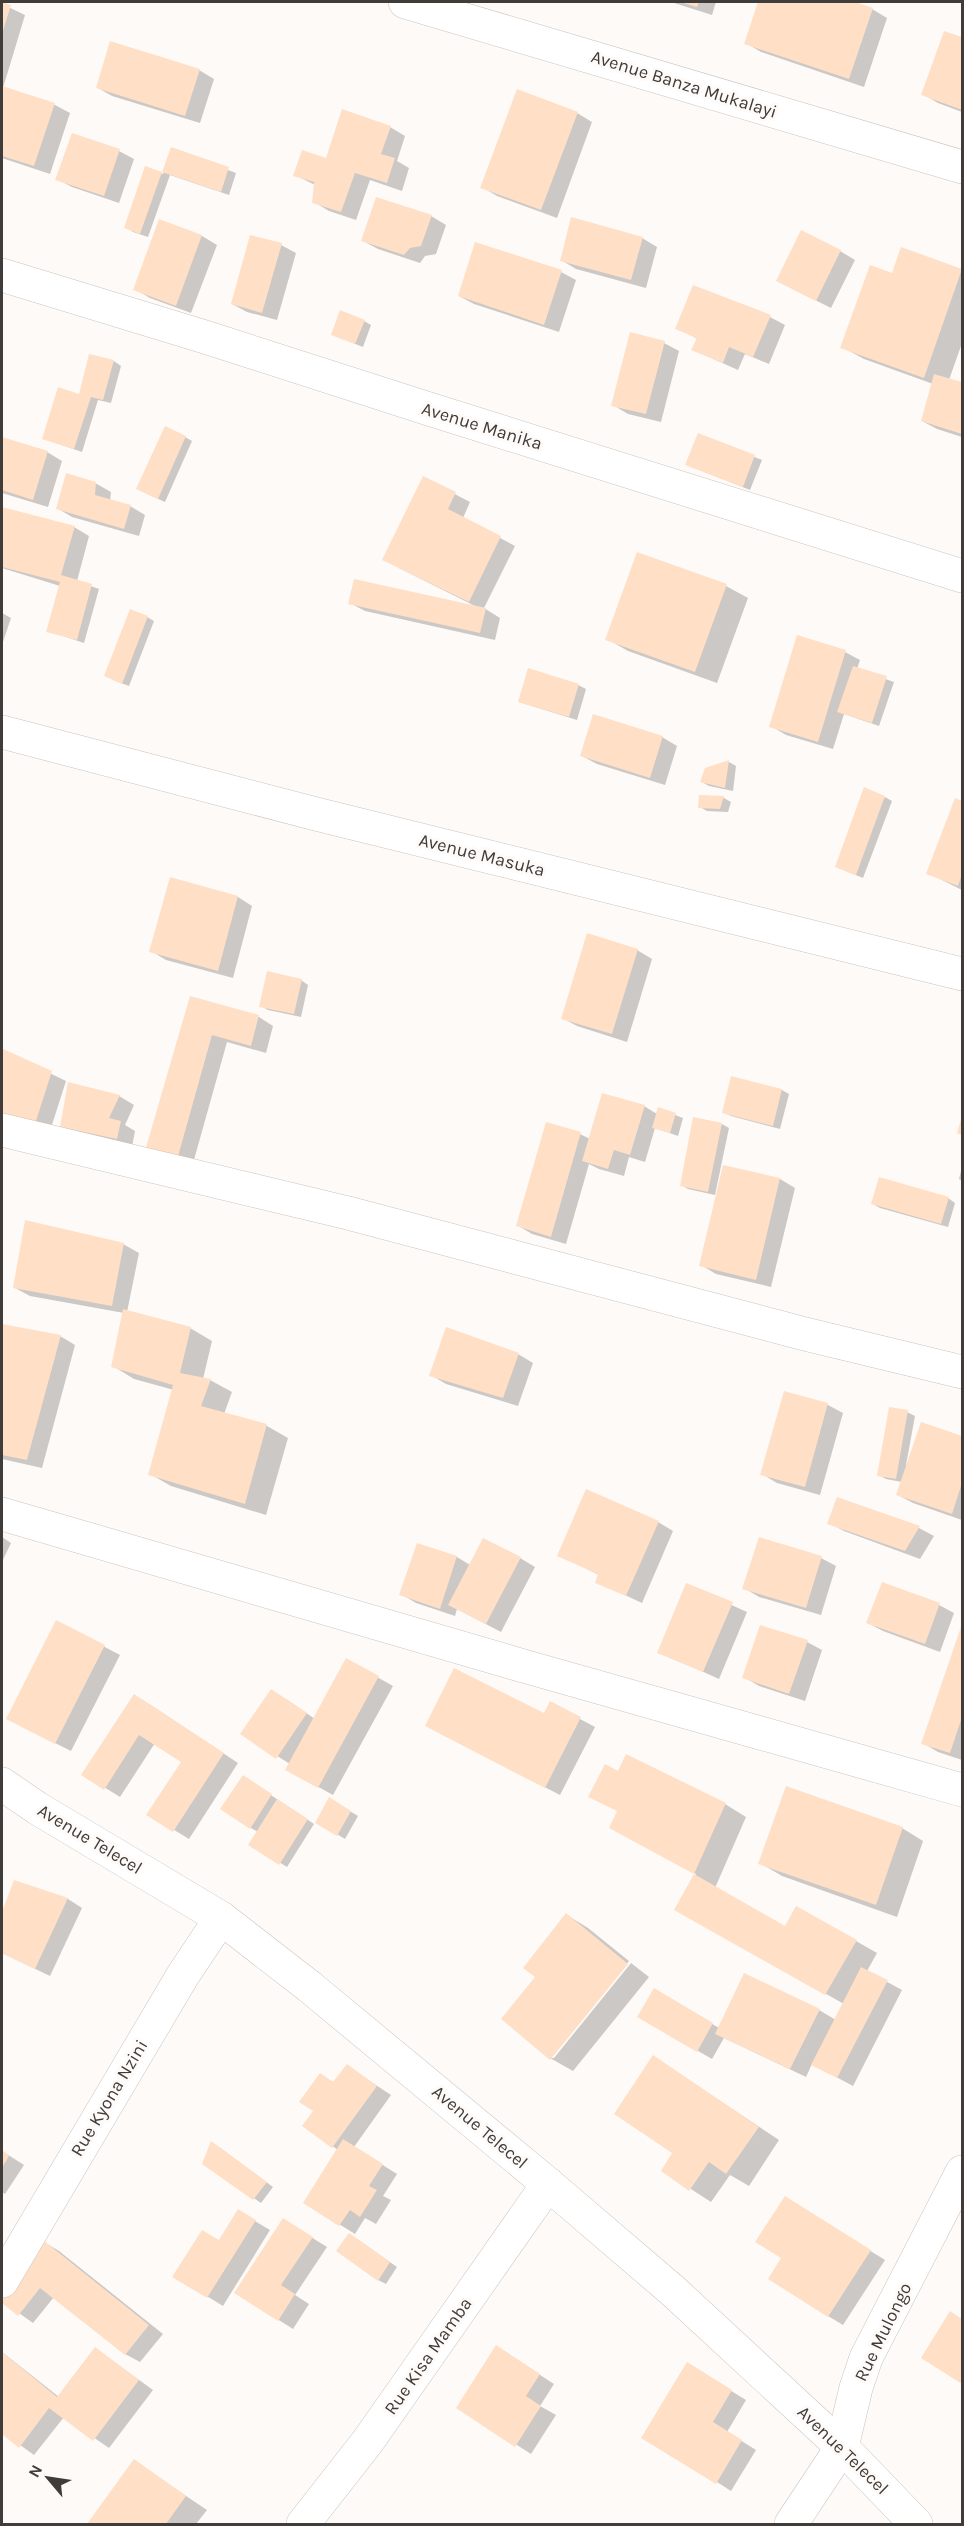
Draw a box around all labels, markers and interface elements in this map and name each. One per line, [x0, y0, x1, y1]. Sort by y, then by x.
street label: Avenue Banza Mukalayi [588, 45, 780, 123]
street label: Avenue Manika [419, 397, 545, 455]
street label: Avenue Masuka [417, 829, 547, 881]
street label: Avenue Telecel [34, 1799, 146, 1879]
street label: Rue Kyona Nzini [66, 2036, 152, 2160]
street label: Avenue Telecel [428, 2081, 532, 2173]
street label: Rue Mulongo [850, 2279, 916, 2385]
street label: Rue Kisa Mamba [379, 2293, 477, 2419]
street label: Avenue Telecel [793, 2401, 893, 2499]
north arrow [18, 2448, 78, 2508]
text: N [24, 2461, 46, 2481]

